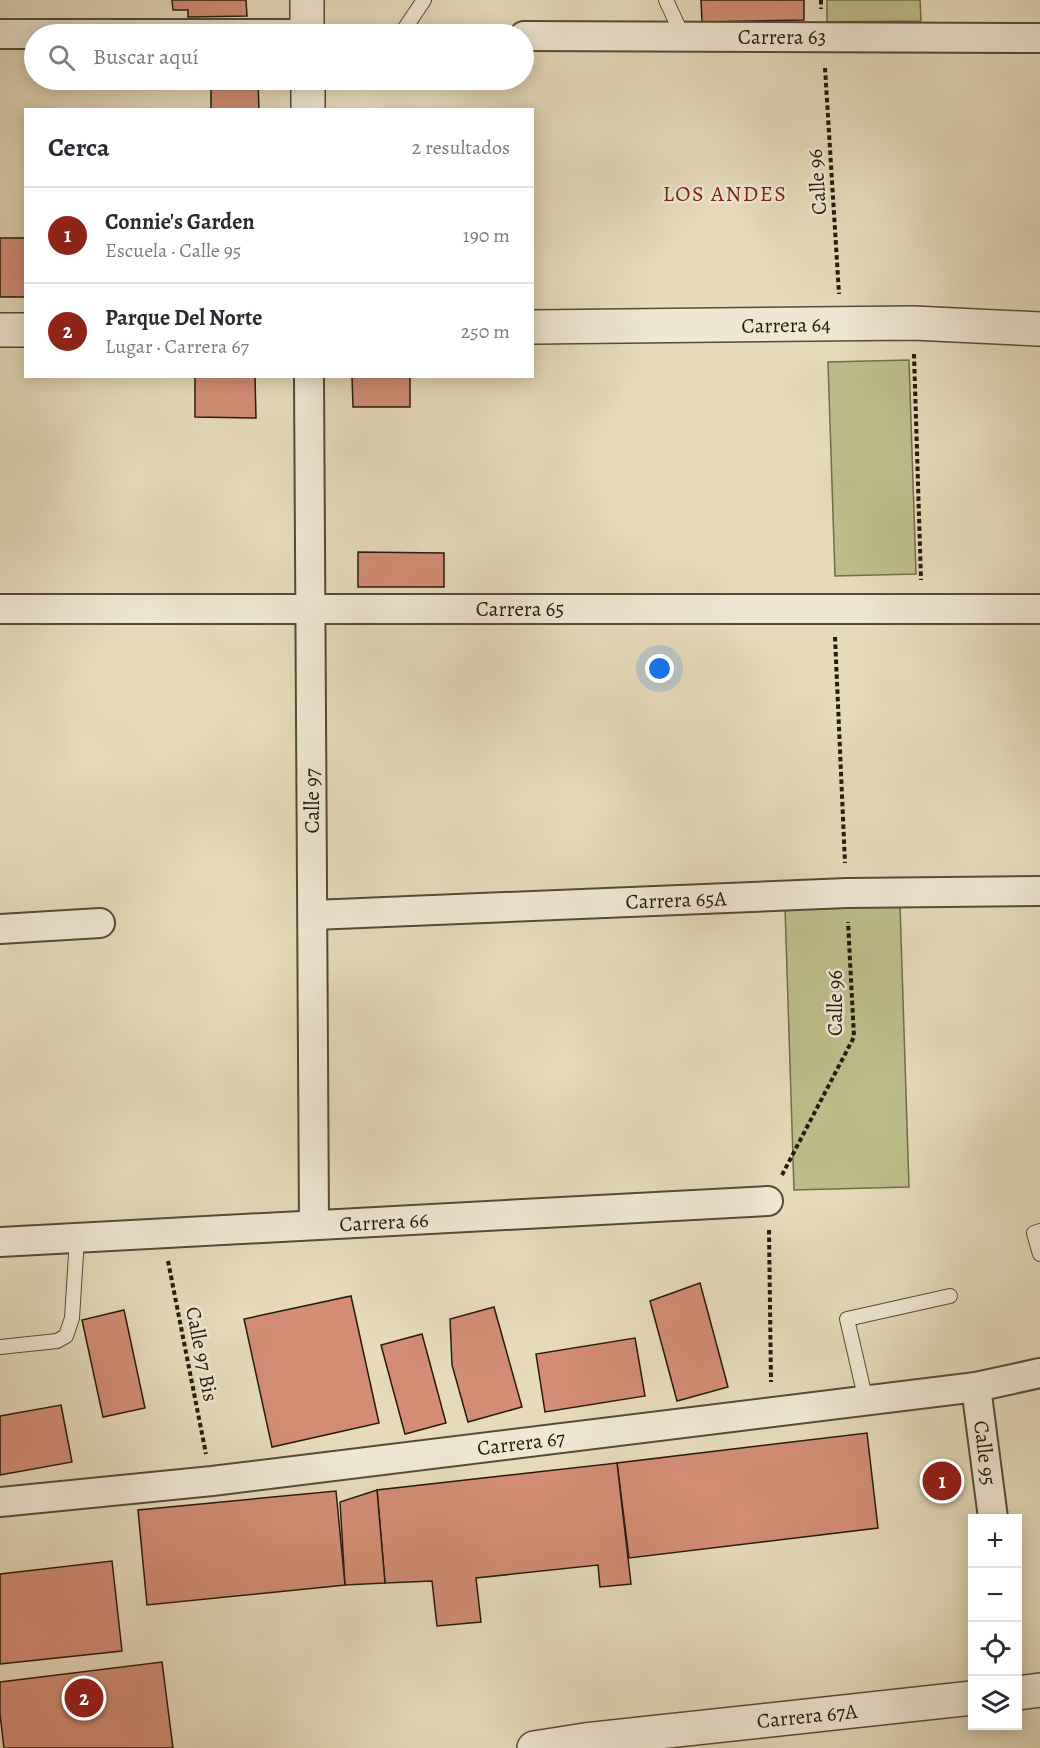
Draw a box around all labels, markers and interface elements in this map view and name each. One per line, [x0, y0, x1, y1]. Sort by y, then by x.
street label: Carrera 63 [738, 23, 826, 51]
search box [24, 24, 534, 90]
icon: search [45, 41, 78, 74]
text: Buscar aquí [93, 42, 199, 72]
text: Cerca [48, 130, 110, 165]
text: 2 resultados [412, 134, 510, 161]
street label: Calle 96 [801, 148, 833, 216]
district label: LOS ANDES [663, 179, 787, 209]
text: Connie's Garden [105, 207, 255, 237]
text: 1 [64, 222, 71, 249]
text: 190 m [463, 222, 510, 249]
text: Escuela · Calle 95 [105, 237, 241, 264]
text: Parque Del Norte [105, 303, 262, 333]
street label: Carrera 64 [741, 310, 831, 340]
text: 2 [63, 318, 72, 345]
text: 250 m [461, 318, 510, 345]
text: Lugar · Carrera 67 [105, 333, 249, 360]
street label: Carrera 65 [476, 595, 564, 623]
your location [645, 654, 674, 683]
street label: Calle 97 [298, 768, 326, 834]
street label: Carrera 65A [625, 884, 728, 916]
street label: Calle 96 [821, 970, 849, 1036]
street label: Carrera 66 [339, 1206, 430, 1238]
street label: Calle 97 Bis [179, 1304, 225, 1404]
street label: Calle 95 [967, 1419, 1003, 1487]
street label: Carrera 67 [475, 1424, 567, 1462]
pin: 1 [922, 1458, 962, 1504]
map controls [968, 1514, 1022, 1730]
button: + [968, 1514, 1022, 1568]
button: − [968, 1568, 1022, 1622]
button: locate [968, 1622, 1022, 1676]
pin: 2 [64, 1676, 104, 1720]
button: layers [968, 1676, 1022, 1730]
street label: Carrera 67A [755, 1697, 859, 1735]

